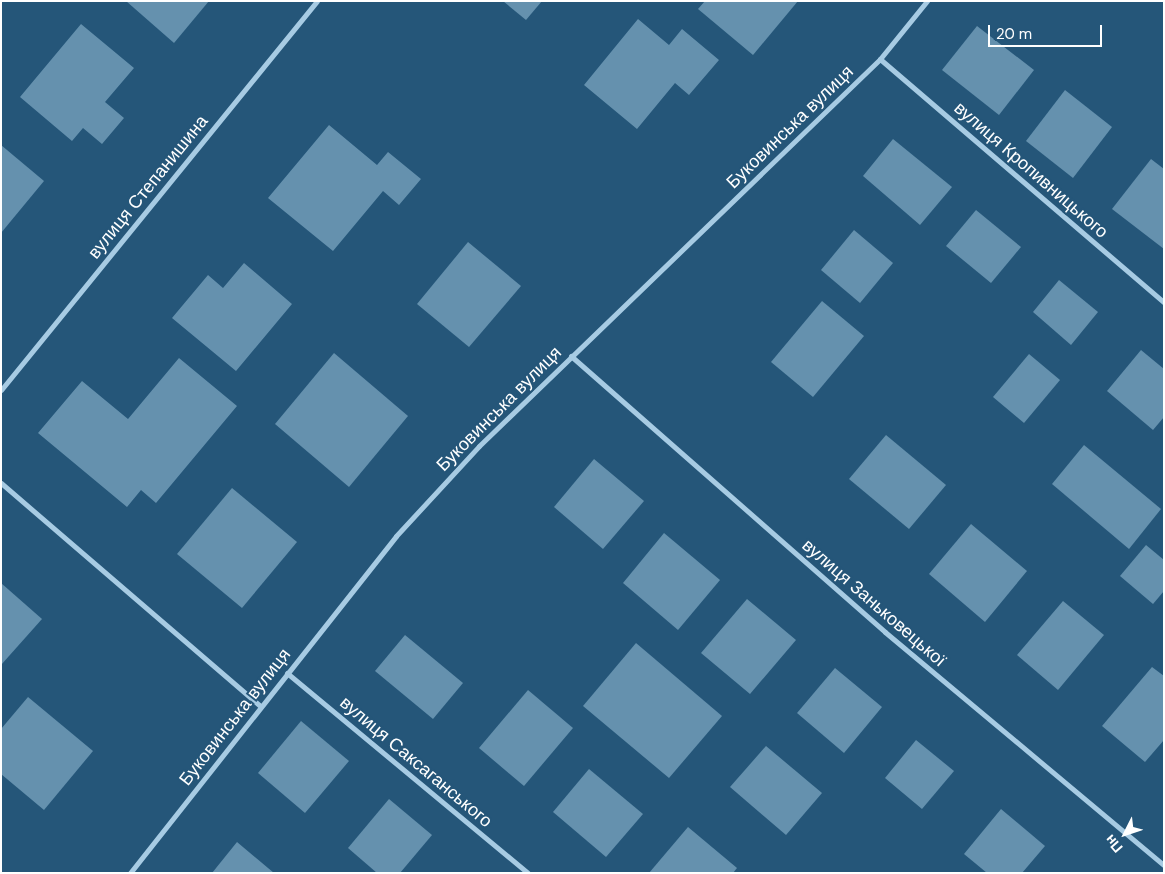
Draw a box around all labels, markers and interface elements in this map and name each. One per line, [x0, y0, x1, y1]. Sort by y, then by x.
scale bar [990, 15, 1104, 47]
text: 20 m [996, 24, 1032, 44]
street label: Буковинська вулиця [722, 61, 858, 193]
street label: вулиця Кропивницького [950, 97, 1112, 243]
street label: вулиця Степанишина [83, 111, 213, 263]
street label: Буковинська вулиця [432, 342, 566, 476]
street label: вулиця Заньковецької [798, 535, 950, 671]
street label: Буковинська вулиця [175, 644, 295, 790]
street label: вулиця Саксаганського [335, 692, 497, 832]
north arrow [1100, 809, 1150, 859]
text: Пн [1101, 831, 1127, 857]

